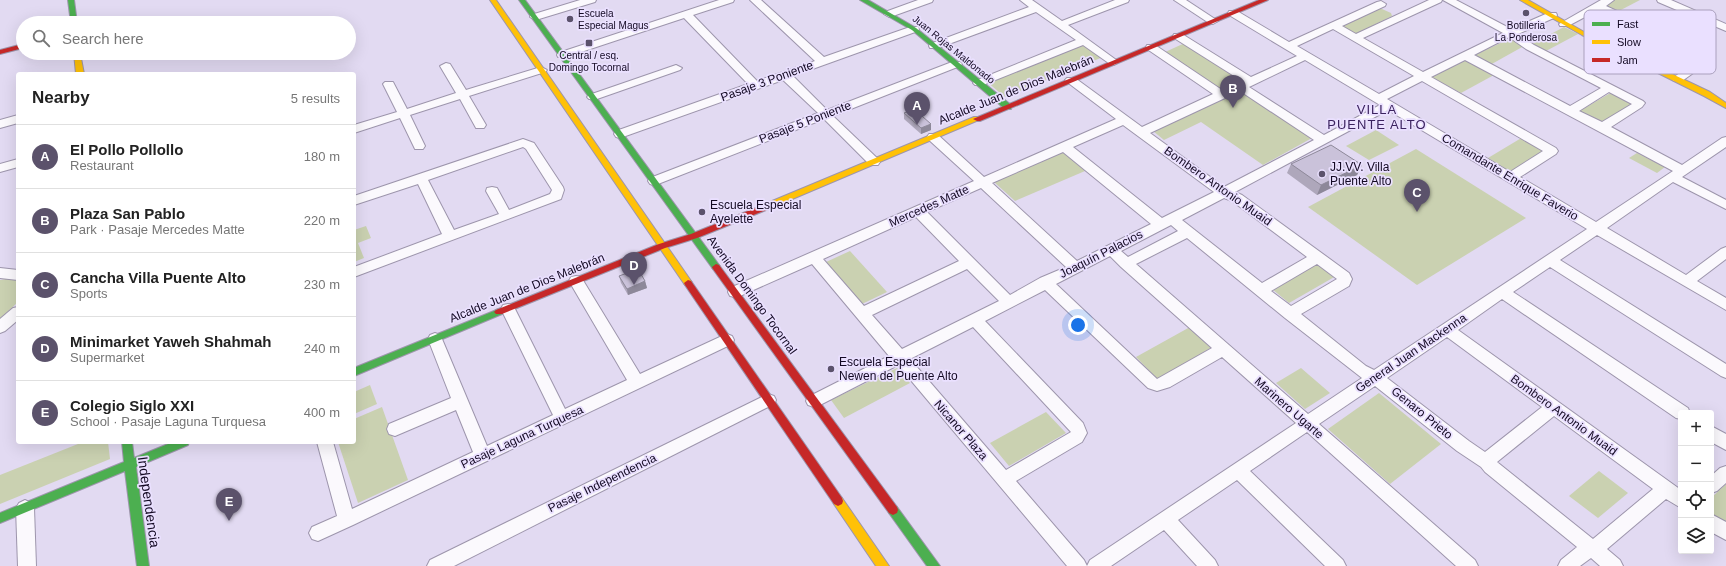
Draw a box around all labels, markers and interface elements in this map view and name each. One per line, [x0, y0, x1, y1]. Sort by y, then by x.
place label: Escuela Especial Magus [578, 8, 649, 31]
marker: Botilleria La Ponderosa [1521, 8, 1531, 18]
legend [1584, 10, 1716, 74]
street label: Juan Rojas Maldonado [910, 13, 997, 86]
marker: Escuela Especial Magus [565, 14, 575, 24]
search box [16, 16, 356, 60]
text: Fast [1617, 18, 1638, 30]
place label: Botilleria La Ponderosa [1495, 20, 1558, 43]
icon: search [30, 27, 52, 49]
text: Search here [62, 30, 144, 47]
text: Slow [1617, 36, 1641, 48]
marker: Central / esq. Domingo Tocornal [584, 38, 594, 48]
place label: Central / esq. Domingo Tocornal [549, 50, 629, 73]
street label: Alcalde Juan de Dios Malebrán [936, 52, 1096, 128]
text: Jam [1617, 54, 1638, 66]
street label: Pasaje 3 Poniente [719, 58, 815, 104]
pin: B [1220, 75, 1246, 108]
text: Nearby [32, 88, 90, 107]
text: 5 results [291, 91, 340, 106]
pin: A [904, 92, 930, 125]
street label: Pasaje 5 Poniente [757, 98, 853, 146]
district label: VILLA PUENTE ALTO [1327, 102, 1427, 132]
street label: Comandante Enrique Faverio [1439, 131, 1581, 224]
text: El Pollo Pollollo [70, 141, 183, 158]
street label: Bombero Antonio Muaid [1162, 144, 1274, 228]
text: A [40, 149, 50, 164]
text: 180 m [304, 149, 340, 164]
text: Restaurant [70, 158, 134, 173]
place label: JJ.VV. Villa Puente Alto [1330, 160, 1392, 188]
marker: JJ.VV. Villa Puente Alto [1317, 169, 1327, 179]
pin: C [1404, 179, 1430, 212]
street label: Mercedes Matte [887, 182, 971, 230]
place label: Escuela Especial Ayelette [710, 198, 801, 226]
text: Plaza San Pablo [70, 205, 185, 222]
marker: Escuela Especial Ayelette [697, 207, 707, 217]
text: B [40, 213, 50, 228]
text: 220 m [304, 213, 340, 228]
text: Park · Pasaje Mercedes Matte [70, 222, 245, 237]
street label: Joaquín Palacios [1057, 227, 1145, 281]
street label: Avenida Domingo Tocornal [704, 233, 800, 357]
street label: Alcalde Juan de Dios Malebrán [447, 250, 607, 326]
pin: D [621, 252, 647, 285]
text: Cancha Villa Puente Alto [70, 269, 246, 286]
text: C [40, 277, 50, 292]
text: 230 m [304, 277, 340, 292]
text: Sports [70, 286, 108, 301]
street label: General Juan Mackenna [1353, 310, 1469, 395]
your location [1068, 315, 1088, 335]
text: Minimarket Yaweh Shahmah [70, 333, 271, 350]
text: D [40, 341, 50, 356]
text: 240 m [304, 341, 340, 356]
text: Supermarket [70, 350, 144, 365]
place label: Escuela Especial Newen de Puente Alto [839, 355, 958, 383]
marker: Escuela Especial Newen de Puente Alto [826, 364, 836, 374]
street label: Bombero Antonio Muaid [1508, 372, 1620, 458]
street label: Marinero Ugarte [1252, 374, 1327, 442]
street label: Genaro Prieto [1389, 384, 1456, 442]
text: Colegio Siglo XXI [70, 397, 194, 414]
street label: Nicanor Plaza [931, 397, 991, 463]
street label: Pasaje Laguna Turquesa [459, 402, 586, 472]
text: E [41, 405, 49, 420]
text: 400 m [304, 405, 340, 420]
map controls [1678, 410, 1714, 554]
button: + [1678, 410, 1714, 446]
text: School · Pasaje Laguna Turquesa [70, 414, 266, 429]
button: − [1678, 446, 1714, 482]
street label: Pasaje Independencia [546, 451, 659, 515]
street label: Independencia [135, 455, 163, 549]
button: locate [1678, 482, 1714, 518]
pin: E [216, 488, 242, 521]
button: layers [1678, 518, 1714, 554]

